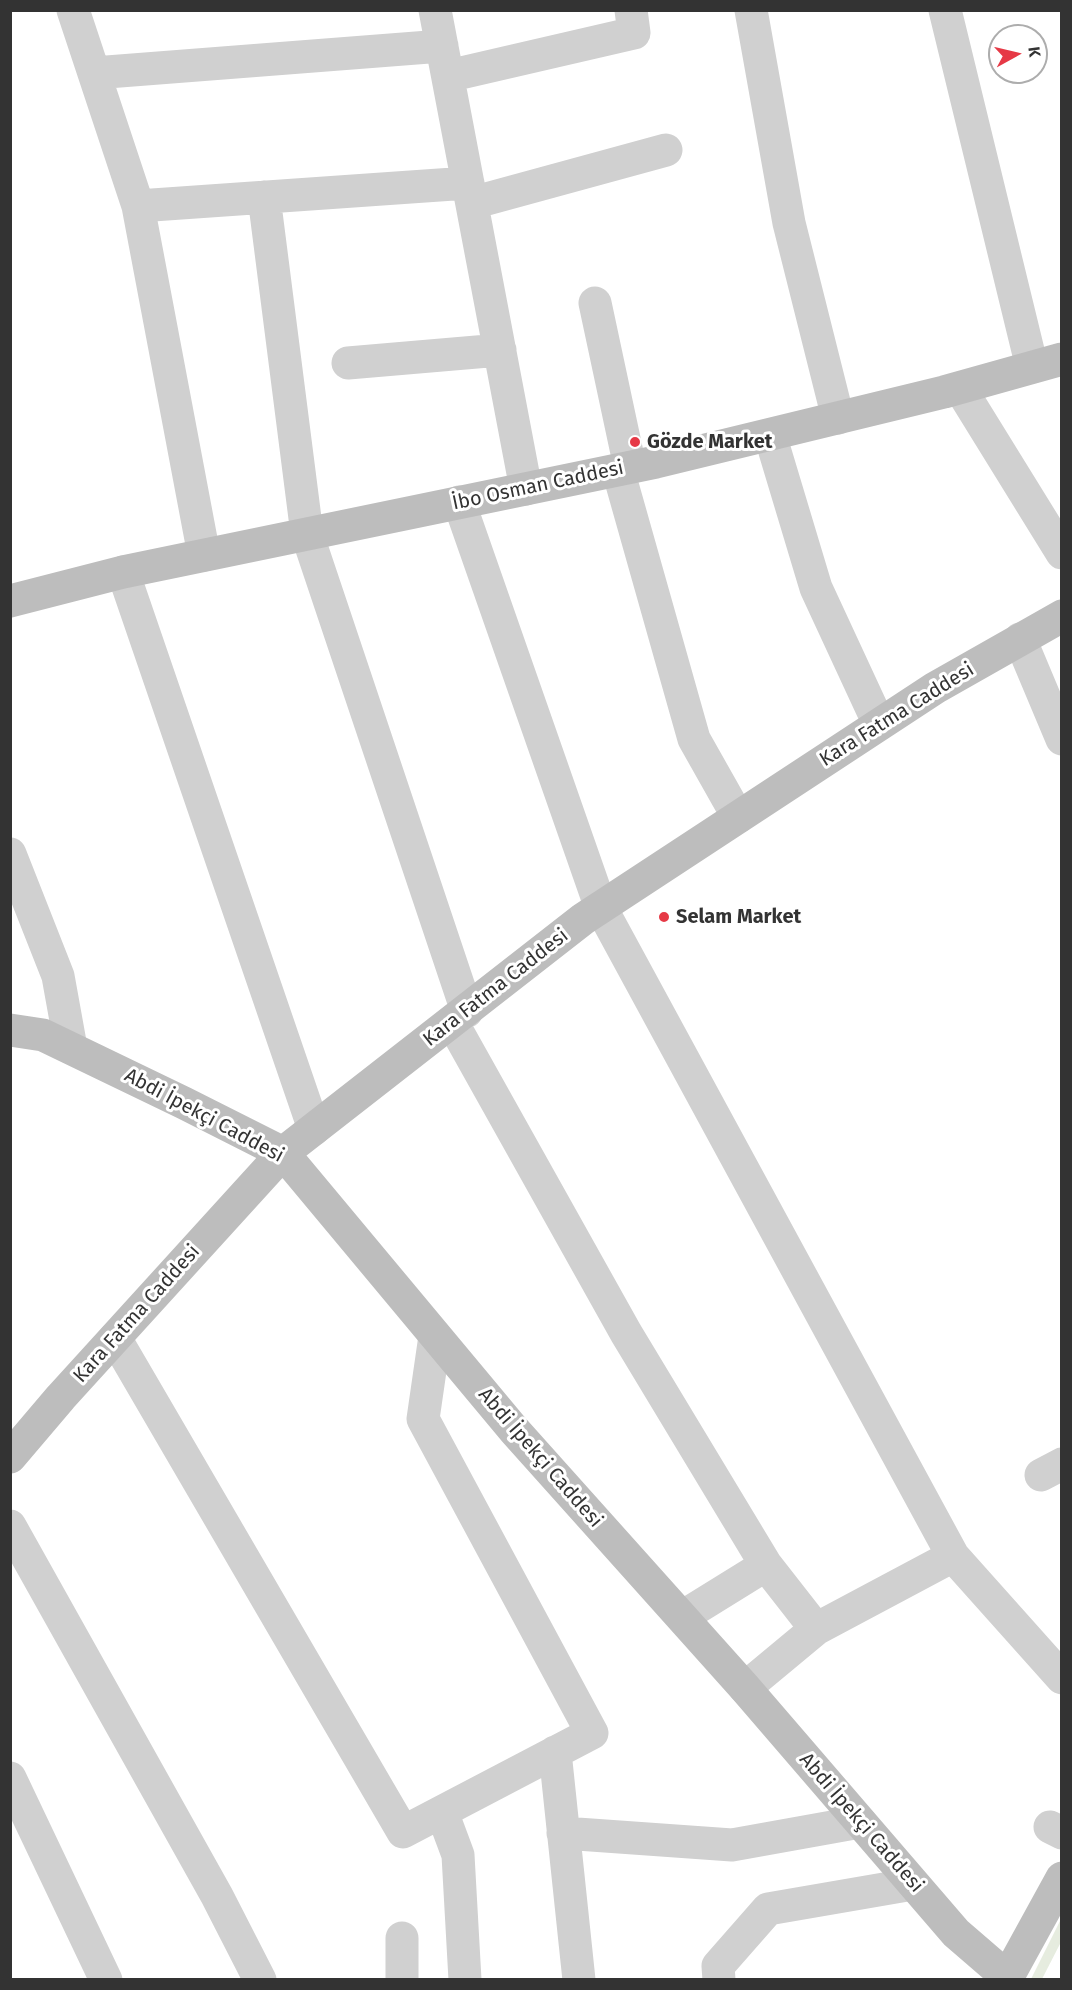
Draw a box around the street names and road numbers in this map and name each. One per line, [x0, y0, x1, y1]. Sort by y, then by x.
street label: İbo Osman Caddesi [450, 456, 626, 516]
street label: Kara Fatma Caddesi [815, 658, 979, 772]
street label: Kara Fatma Caddesi [419, 924, 573, 1052]
street label: Abdi İpekçi Caddesi [120, 1064, 288, 1168]
street label: Kara Fatma Caddesi [69, 1240, 205, 1388]
street label: Abdi İpekçi Caddesi [473, 1383, 607, 1533]
street label: Abdi İpekçi Caddesi [794, 1748, 928, 1898]

